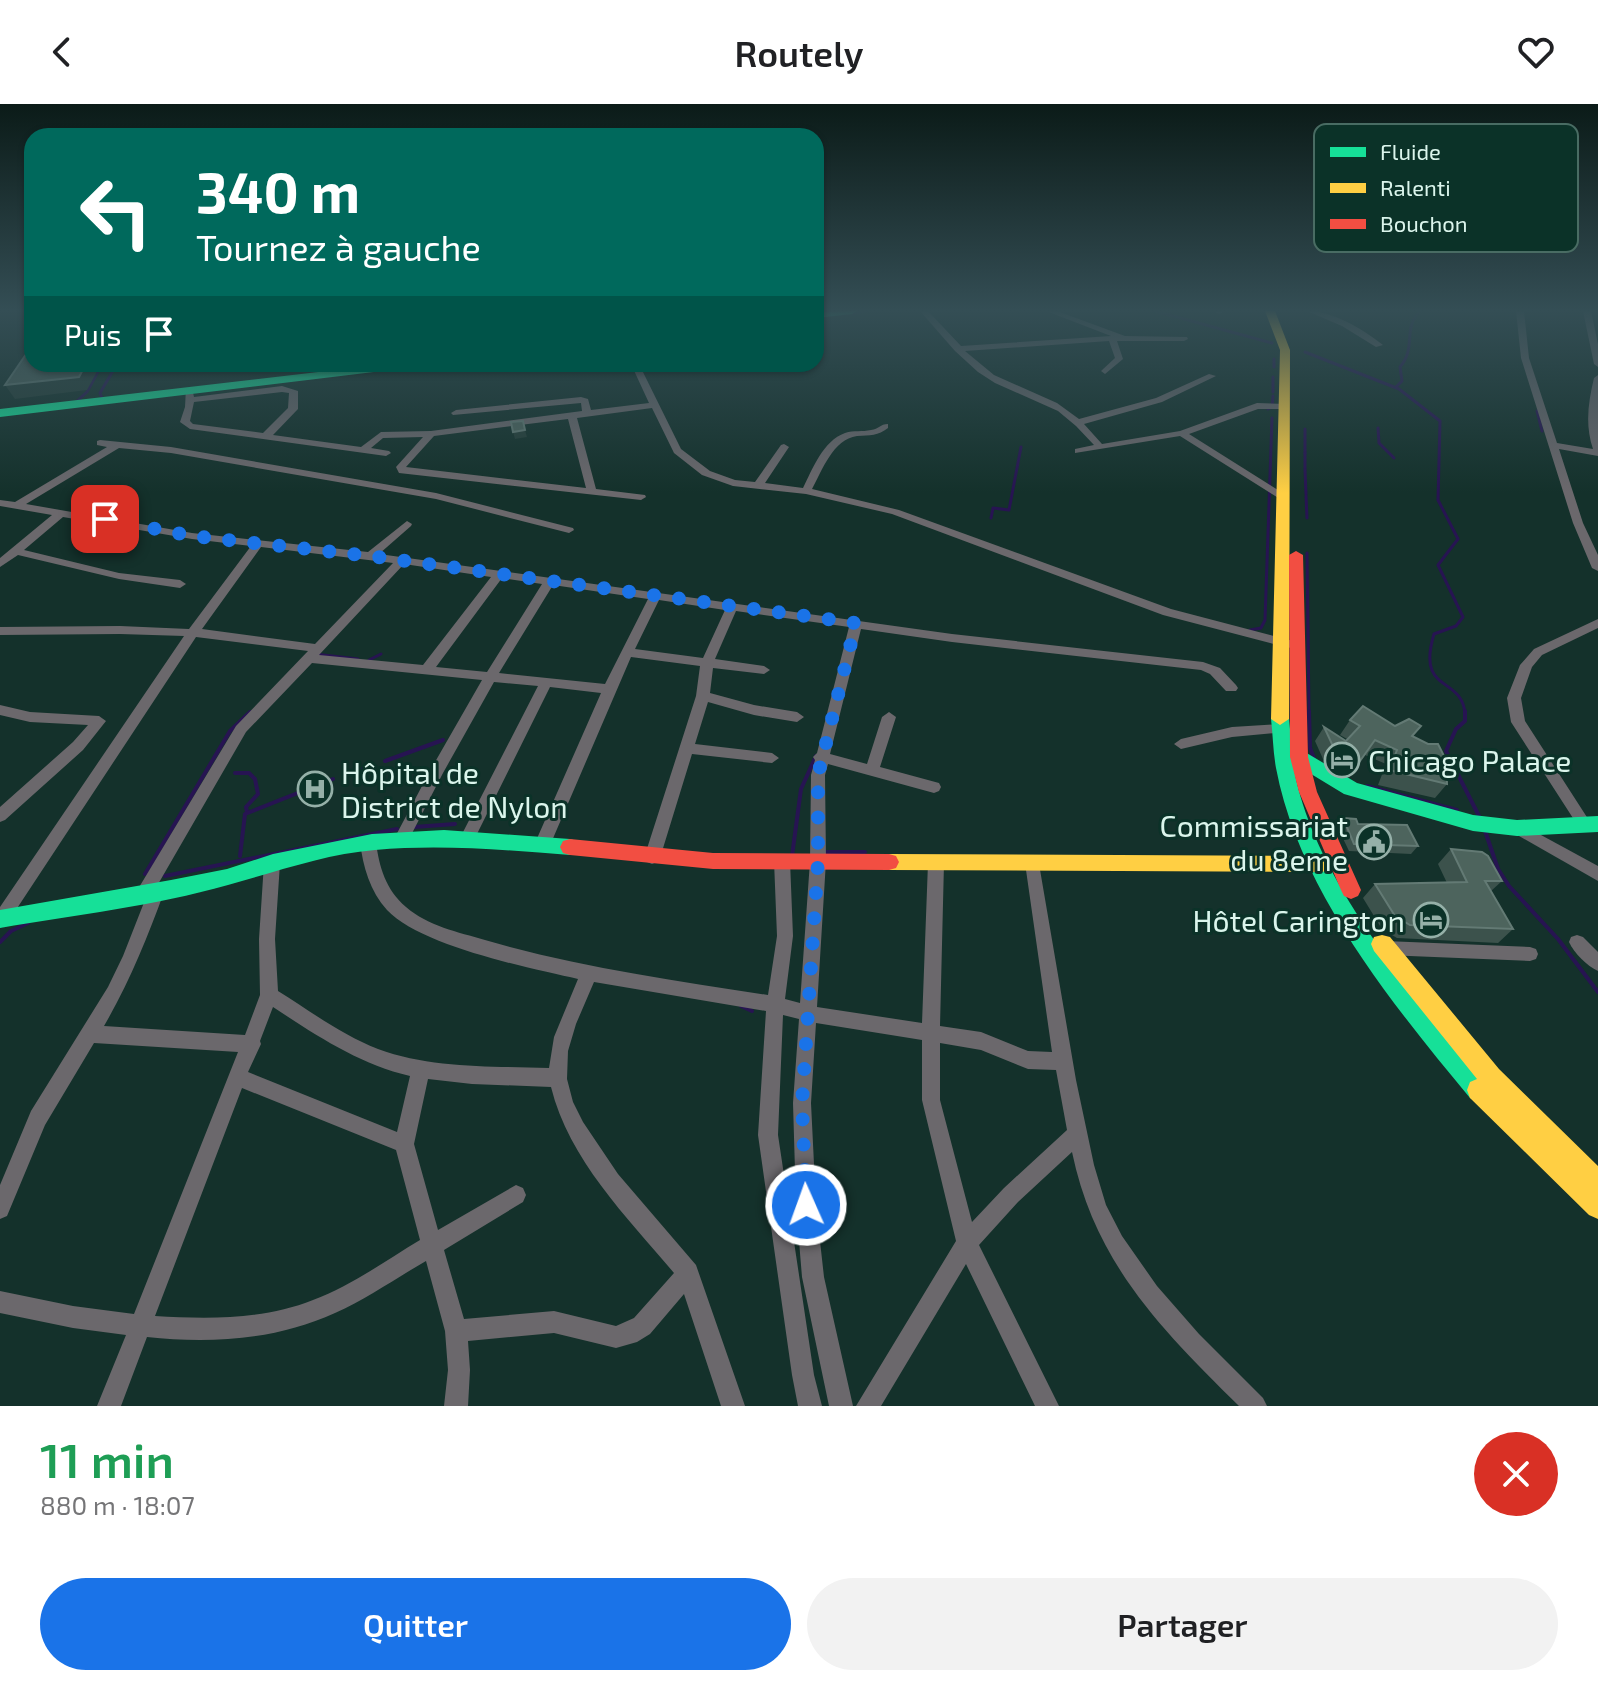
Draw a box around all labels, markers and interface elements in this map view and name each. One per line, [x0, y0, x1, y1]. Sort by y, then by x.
icon: back [40, 30, 84, 74]
icon: heart [1514, 30, 1558, 74]
text: Routely [735, 31, 864, 74]
legend [1314, 124, 1578, 252]
text: Fluide [1380, 138, 1441, 164]
text: 340 m [196, 157, 360, 224]
icon: left [64, 160, 168, 264]
text: Ralenti [1380, 174, 1451, 200]
text: Bouchon [1380, 210, 1468, 236]
text: Tournez à gauche [196, 225, 481, 268]
icon: arrive [137, 312, 181, 356]
text: Puis [64, 316, 121, 352]
pin [71, 485, 139, 553]
icon: arrive [83, 497, 127, 541]
hotel icon: Chicago Palace [1323, 741, 1361, 779]
place label: Chicago Palace [1368, 742, 1571, 778]
place label: Hôpital de District de Nylon [341, 754, 568, 824]
hospital icon: Hôpital de District de Nylon [296, 770, 334, 808]
place label: Commissariat du 8eme [1160, 807, 1348, 877]
public building icon: Commissariat du 8eme [1355, 823, 1393, 861]
hotel icon: Hôtel Carington [1412, 901, 1450, 939]
place label: Hôtel Carington [1192, 902, 1405, 938]
position arrow [764, 1163, 848, 1247]
text: 11 min [40, 1430, 174, 1488]
button: close [1474, 1432, 1558, 1516]
text: 880 m · 18:07 [40, 1489, 195, 1520]
button: Quitter [40, 1578, 791, 1670]
button: Partager [807, 1578, 1558, 1670]

